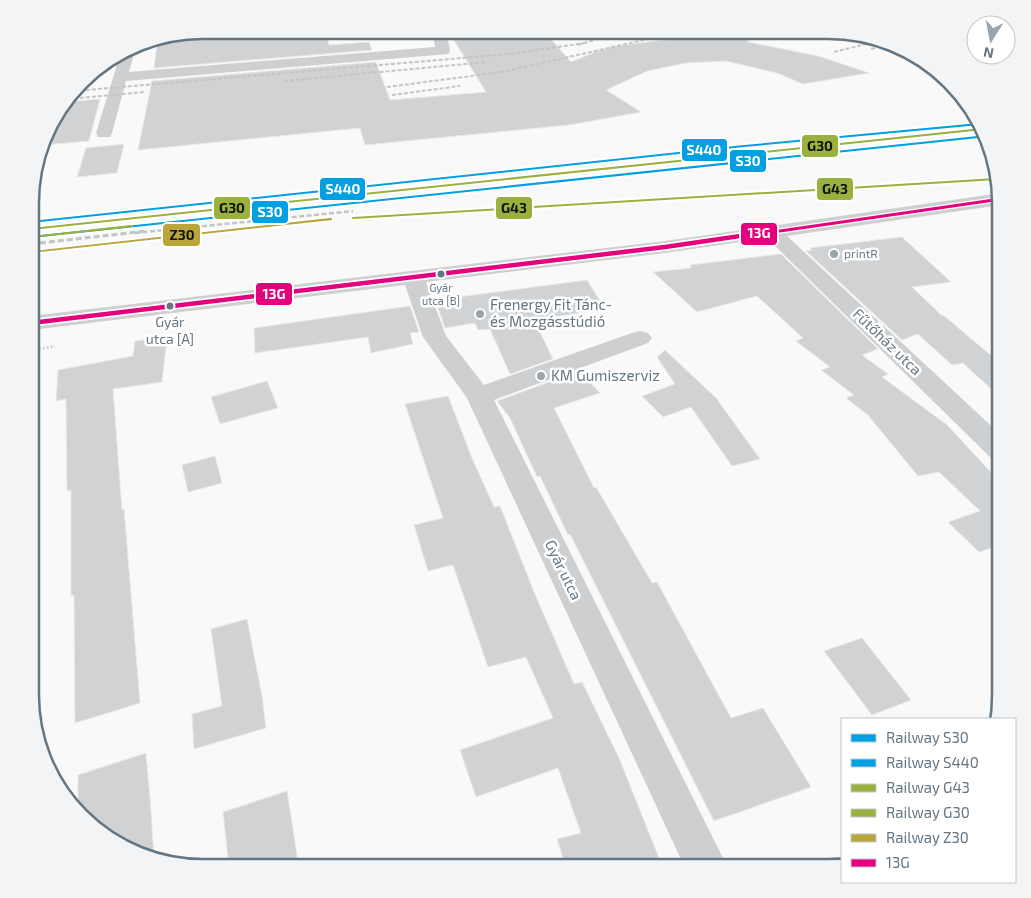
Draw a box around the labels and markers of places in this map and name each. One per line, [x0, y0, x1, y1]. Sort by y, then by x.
place label: printR [844, 246, 878, 260]
marker: printR [828, 248, 840, 260]
marker: Gyár utca [B] [436, 269, 446, 279]
place label: Gyár utca [B] [422, 281, 460, 307]
place label: Frenergy Fit Tánc- és Mozgásstúdió [490, 295, 612, 330]
marker: Gyár utca [A] [165, 301, 175, 311]
marker: Frenergy Fit Tánc- és Mozgásstúdió [474, 308, 486, 320]
place label: Gyár utca [A] [146, 313, 194, 347]
place label: KM Gumiszerviz [551, 366, 660, 384]
marker: KM Gumiszerviz [535, 370, 547, 382]

